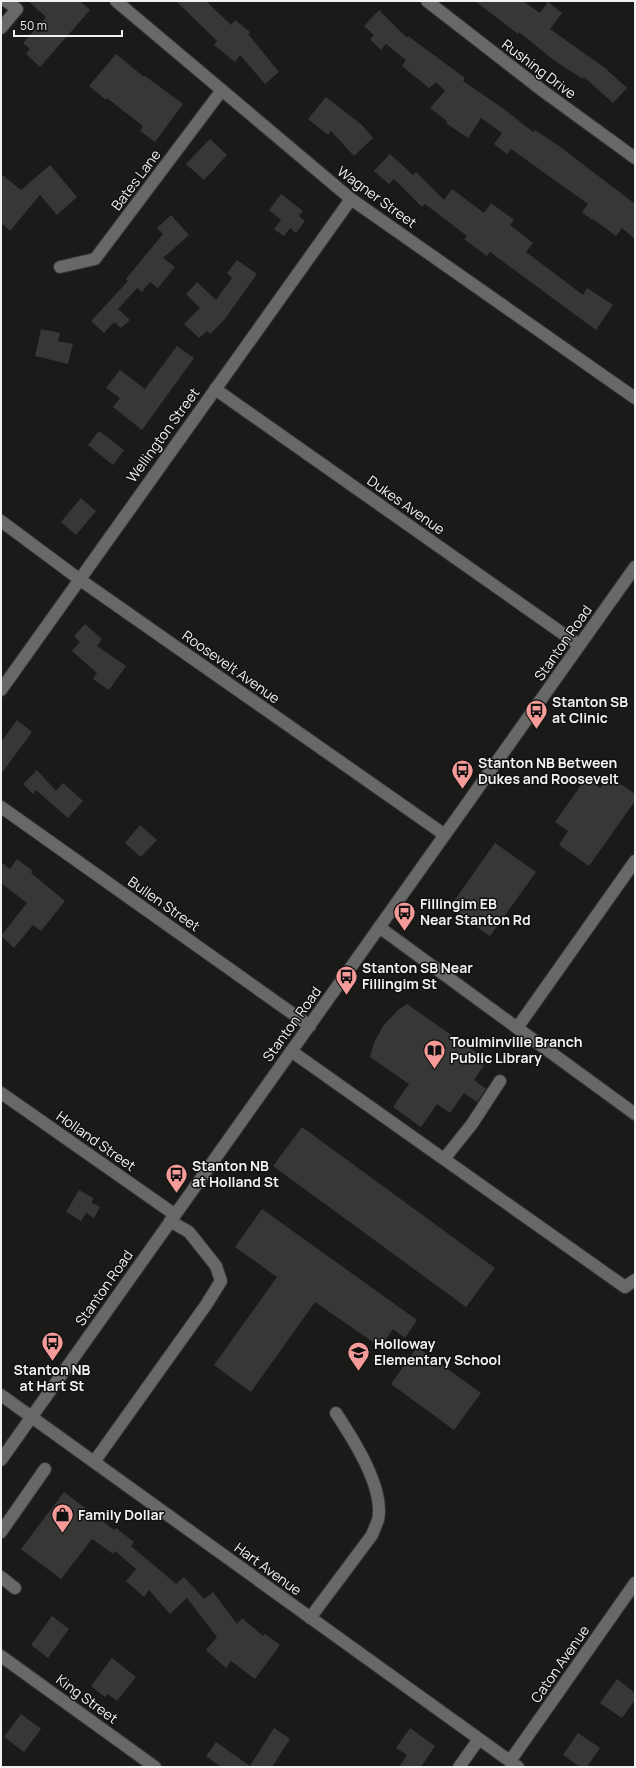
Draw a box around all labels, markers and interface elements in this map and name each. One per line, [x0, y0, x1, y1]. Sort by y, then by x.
scale bar [14, 12, 122, 38]
text: 50 m [20, 17, 47, 34]
street label: Rushing Drive [498, 34, 580, 103]
street label: Bates Lane [107, 145, 165, 214]
street label: Wagner Street [334, 161, 421, 232]
street label: Wellington Street [122, 383, 204, 486]
street label: Dukes Avenue [364, 471, 449, 538]
street label: Stanton Road [529, 601, 596, 684]
street label: Roosevelt Avenue [179, 626, 284, 707]
place label: Stanton SB at Clinic [552, 692, 628, 727]
bus stop icon: Stanton SB at Clinic [523, 697, 549, 730]
place label: Stanton NB Between Dukes and Roosevelt [478, 753, 619, 788]
bus stop icon: Stanton NB Between Dukes and Roosevelt [450, 758, 476, 791]
street label: Bullen Street [125, 872, 204, 936]
place label: Fillingim EB Near Stanton Rd [420, 894, 531, 929]
bus stop icon: Fillingim EB Near Stanton Rd [392, 899, 418, 932]
place label: Stanton SB Near Fillingim St [362, 958, 473, 993]
bus stop icon: Stanton SB Near Fillingim St [334, 963, 360, 996]
street label: Stanton Road [258, 982, 325, 1065]
place label: Toulminville Branch Public Library [450, 1032, 583, 1067]
library icon: Toulminville Branch Public Library [422, 1037, 448, 1070]
street label: Holland Street [53, 1106, 140, 1175]
place label: Stanton NB at Holland St [192, 1156, 279, 1191]
bus stop icon: Stanton NB at Holland St [163, 1161, 189, 1194]
street label: Stanton Road [70, 1246, 137, 1329]
bus stop icon: Stanton NB at Hart St [39, 1329, 65, 1362]
place label: Holloway Elementary School [374, 1334, 501, 1369]
school or university icon: Holloway Elementary School [346, 1339, 372, 1372]
place label: Stanton NB at Hart St [14, 1360, 91, 1395]
shop icon: Family Dollar [50, 1502, 76, 1535]
place label: Family Dollar [78, 1505, 165, 1524]
street label: Hart Avenue [231, 1538, 306, 1599]
street label: Caton Avenue [526, 1621, 593, 1706]
street label: King Street [53, 1670, 122, 1728]

